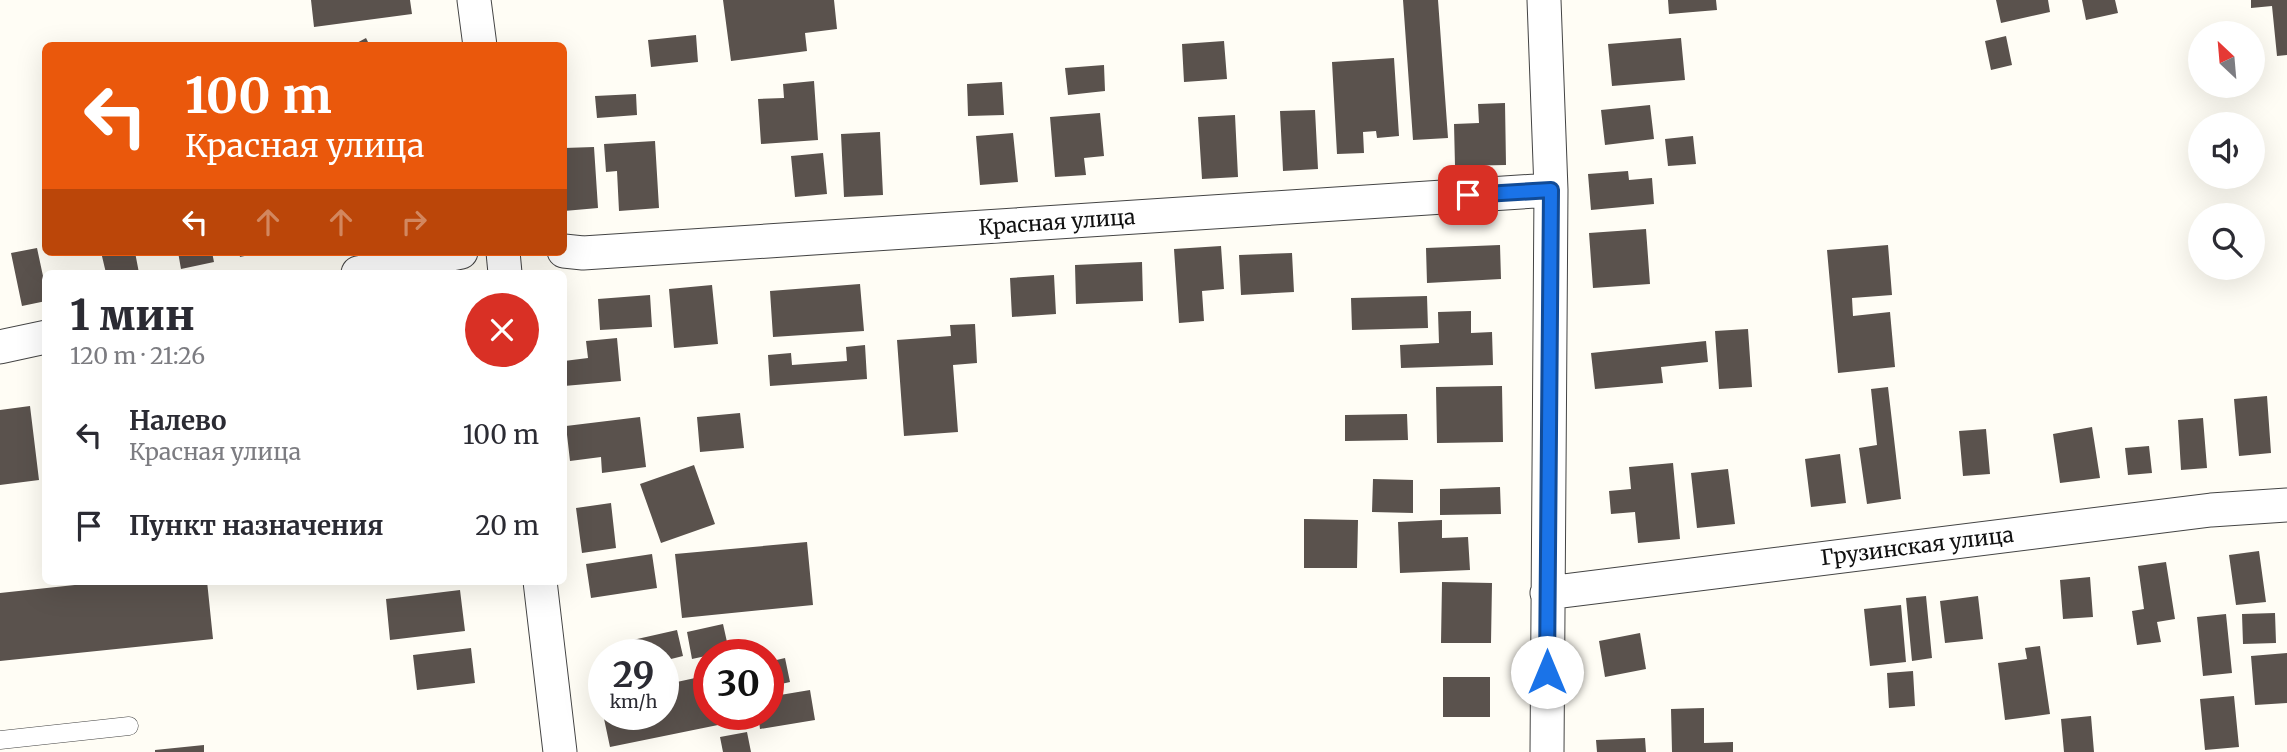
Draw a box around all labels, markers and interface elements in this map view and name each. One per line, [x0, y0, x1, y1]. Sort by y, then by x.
north arrow [2188, 21, 2264, 98]
map controls [2188, 21, 2265, 280]
text: 100 m [185, 65, 332, 126]
icon: left [70, 70, 161, 161]
button: sound [2188, 112, 2265, 189]
text: Красная улица [185, 126, 424, 166]
pin [1438, 165, 1498, 225]
icon: arrive [1449, 176, 1487, 214]
icon: left [176, 203, 214, 241]
icon: ahead [249, 203, 287, 241]
icon: ahead [322, 203, 360, 241]
icon: right [395, 203, 433, 241]
street label: Красная улица [978, 203, 1136, 241]
button: search [2188, 203, 2265, 280]
text: 1 мин [70, 289, 195, 341]
button: close [465, 293, 539, 367]
text: 120 m · 21:26 [70, 341, 205, 370]
text: Налево [129, 404, 227, 437]
icon: left [70, 416, 108, 454]
text: 100 m [463, 418, 539, 451]
text: Красная улица [129, 437, 301, 466]
icon: arrive [70, 507, 108, 545]
text: Пункт назначения [129, 509, 383, 542]
text: 20 m [475, 509, 539, 542]
street label: Грузинская улица [1819, 521, 2015, 571]
position arrow [1510, 635, 1584, 709]
speed limit sign: 30 [693, 639, 784, 730]
text: 29 [613, 653, 654, 697]
text: km/h [610, 690, 657, 713]

